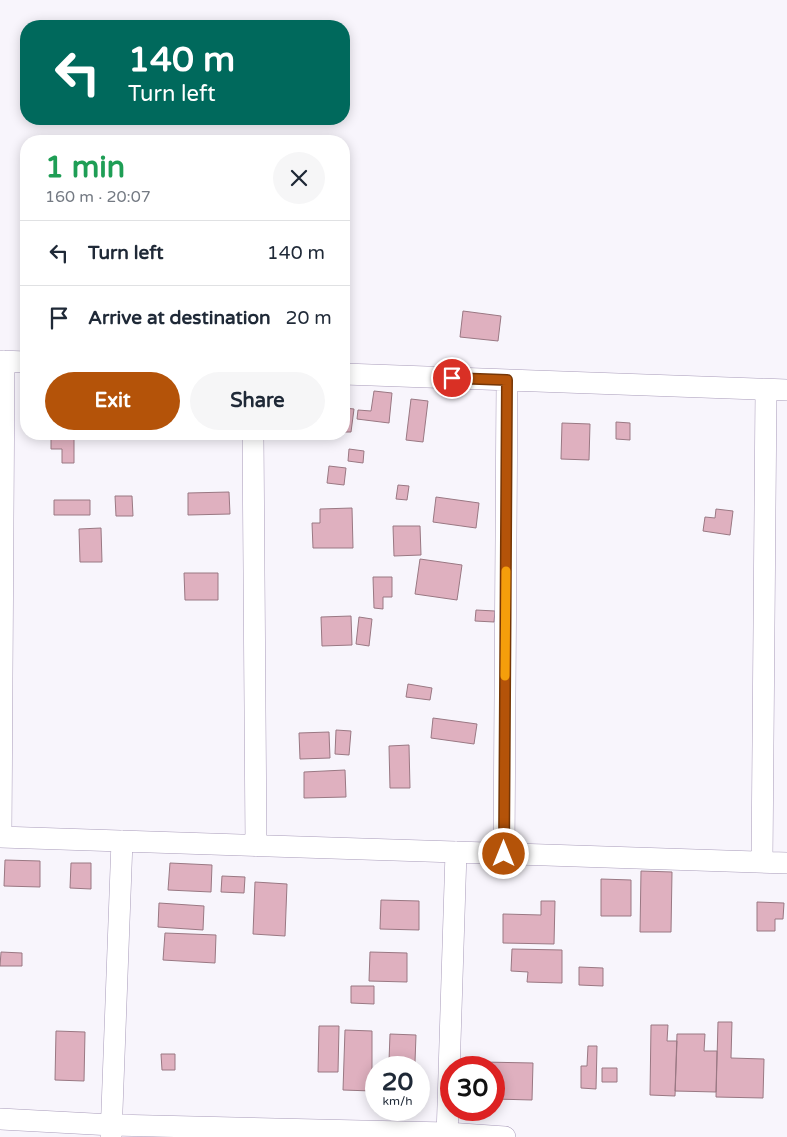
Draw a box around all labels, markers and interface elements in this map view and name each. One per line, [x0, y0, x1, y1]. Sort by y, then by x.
text: 140 m [128, 39, 235, 81]
icon: left [45, 40, 110, 105]
text: Turn left [128, 81, 216, 107]
text: 1 min [45, 149, 125, 186]
button: close [273, 152, 325, 204]
text: 160 m · 20:07 [45, 187, 151, 207]
icon: left [45, 239, 73, 267]
text: Turn left [88, 242, 164, 264]
text: 140 m [267, 242, 325, 264]
icon: arrive [45, 304, 73, 332]
text: Arrive at destination [88, 307, 271, 329]
text: 20 m [286, 307, 332, 329]
pin [431, 357, 473, 399]
icon: arrive [438, 364, 466, 392]
button: Exit [45, 372, 180, 430]
button: Share [190, 372, 325, 430]
position arrow [477, 827, 529, 879]
speed limit sign: 30 [440, 1056, 505, 1121]
text: 20 [382, 1067, 413, 1097]
text: km/h [382, 1094, 413, 1108]

